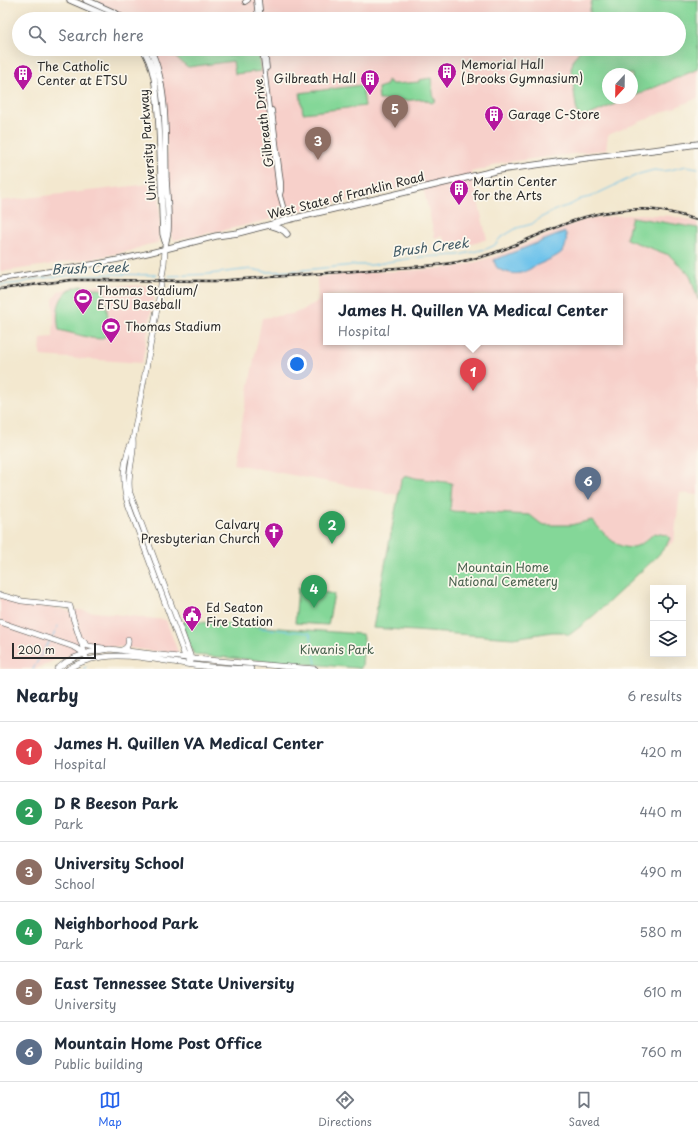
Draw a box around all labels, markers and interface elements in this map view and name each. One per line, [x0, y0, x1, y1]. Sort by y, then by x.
search box [12, 12, 686, 56]
icon: search [26, 23, 48, 45]
text: Search here [58, 23, 144, 46]
place label: Memorial Hall (Brooks Gymnasium) [461, 55, 583, 87]
place label: The Catholic Center at ETSU [37, 57, 128, 89]
building icon: Memorial Hall (Brooks Gymnasium) [436, 61, 458, 89]
building icon: The Catholic Center at ETSU [12, 63, 34, 91]
building icon: Gilbreath Hall [359, 68, 381, 96]
north arrow [602, 68, 638, 104]
place label: Gilbreath Hall [274, 69, 356, 87]
street label: Gilbreath Drive [249, 78, 277, 169]
street label: University Parkway [134, 89, 160, 202]
pin: 5 [382, 95, 408, 128]
building icon: Garage C-Store [483, 104, 505, 132]
place label: Garage C-Store [508, 105, 600, 123]
pin: 3 [305, 127, 331, 160]
street label: West State of Franklin Road [265, 167, 426, 223]
place label: Martin Center for the Arts [473, 172, 557, 204]
building icon: Martin Center for the Arts [448, 178, 470, 206]
water label: Brush Creek [390, 232, 471, 261]
water label: Brush Creek [51, 257, 130, 278]
place label: Thomas Stadium/ ETSU Baseball [97, 281, 198, 313]
sports icon: Thomas Stadium/ ETSU Baseball [72, 287, 94, 315]
popup [323, 293, 623, 345]
text: James H. Quillen VA Medical Center [338, 298, 608, 321]
sports icon: Thomas Stadium [100, 316, 122, 344]
place label: Thomas Stadium [125, 317, 221, 335]
text: Hospital [338, 321, 390, 340]
your location [287, 354, 307, 374]
pin: 1 [460, 358, 486, 391]
pin: 6 [575, 467, 601, 500]
pin: 2 [319, 511, 345, 544]
place label: Calvary Presbyterian Church [141, 515, 260, 547]
church icon: Calvary Presbyterian Church [263, 521, 285, 549]
park label: Mountain Home National Cemetery [448, 558, 558, 590]
pin: 4 [301, 575, 327, 608]
map controls [650, 585, 686, 657]
button: locate [650, 585, 686, 621]
place label: Ed Seaton Fire Station [206, 598, 273, 630]
public building icon: Ed Seaton Fire Station [181, 604, 203, 632]
button: layers [650, 621, 686, 657]
park label: Kiwanis Park [300, 640, 374, 658]
scale bar [12, 641, 96, 660]
text: 200 m [18, 641, 55, 658]
text: Nearby [16, 682, 78, 708]
text: 6 results [627, 686, 682, 705]
text: James H. Quillen VA Medical Center [54, 731, 324, 754]
text: 1 [26, 742, 32, 761]
text: 420 m [640, 742, 682, 761]
text: Hospital [54, 754, 106, 773]
text: D R Beeson Park [54, 791, 178, 814]
text: 2 [24, 802, 34, 821]
text: 440 m [639, 802, 682, 821]
text: Park [54, 814, 83, 833]
text: University School [54, 851, 184, 874]
text: 3 [25, 862, 33, 881]
text: 490 m [640, 862, 682, 881]
text: School [54, 874, 95, 893]
text: Neighborhood Park [54, 911, 199, 934]
text: 4 [25, 922, 33, 941]
text: 580 m [640, 922, 682, 941]
text: Park [54, 934, 83, 953]
text: East Tennessee State University [54, 971, 295, 994]
text: 5 [25, 982, 33, 1001]
text: 610 m [643, 982, 682, 1001]
text: University [54, 994, 116, 1013]
text: Mountain Home Post Office [54, 1031, 262, 1054]
text: 6 [24, 1042, 34, 1061]
text: 760 m [641, 1042, 682, 1061]
text: Public building [54, 1054, 143, 1073]
tab: Map [98, 1089, 122, 1130]
tab: Directions [318, 1089, 372, 1130]
tab: Saved [568, 1089, 600, 1130]

